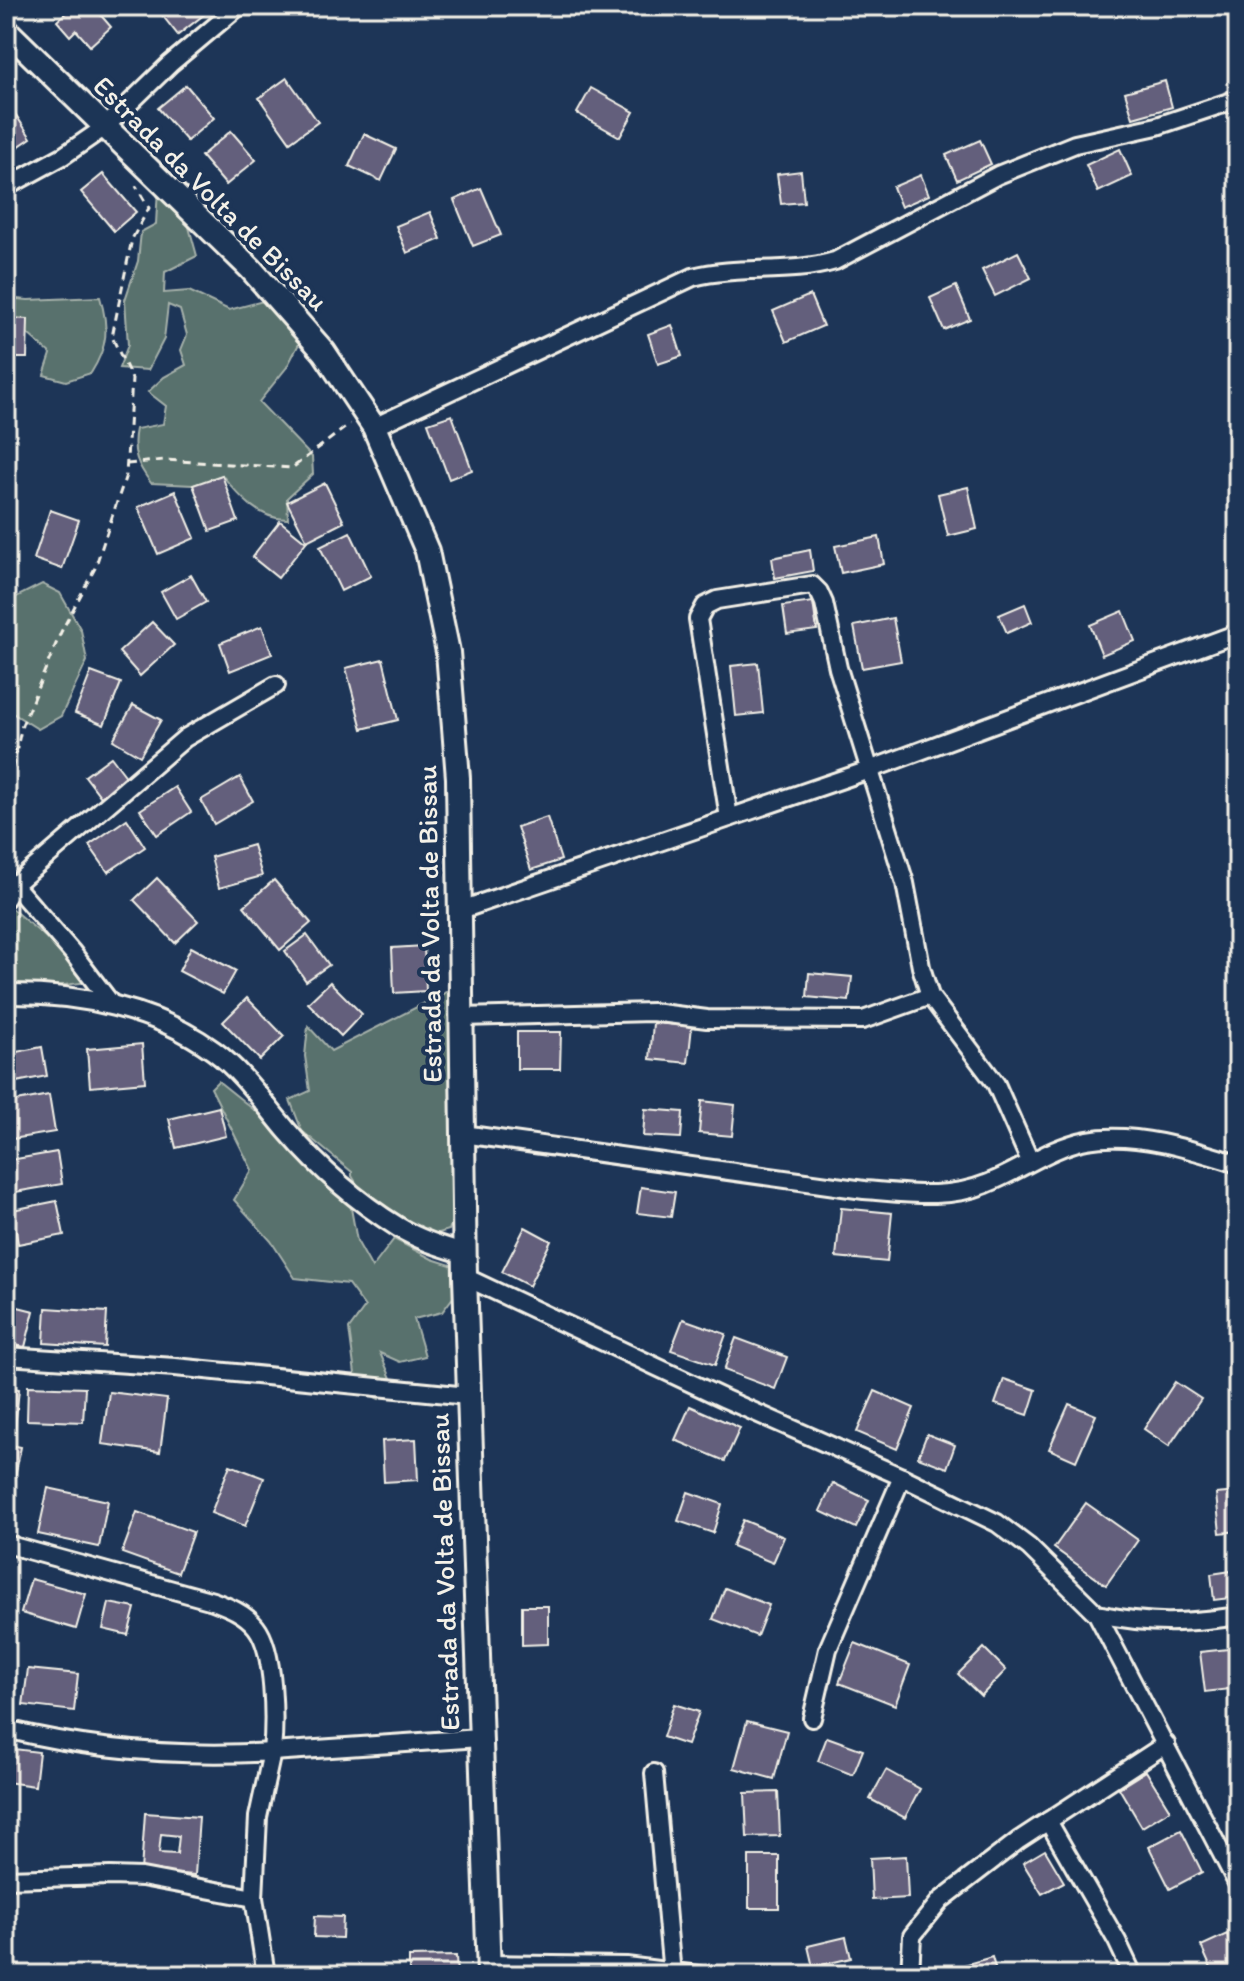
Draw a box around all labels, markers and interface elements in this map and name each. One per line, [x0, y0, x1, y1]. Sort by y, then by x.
street label: Estrada da Volta de Bissau [87, 69, 336, 318]
street label: Estrada da Volta de Bissau [409, 764, 449, 1083]
street label: Estrada da Volta de Bissau [421, 1412, 467, 1732]

